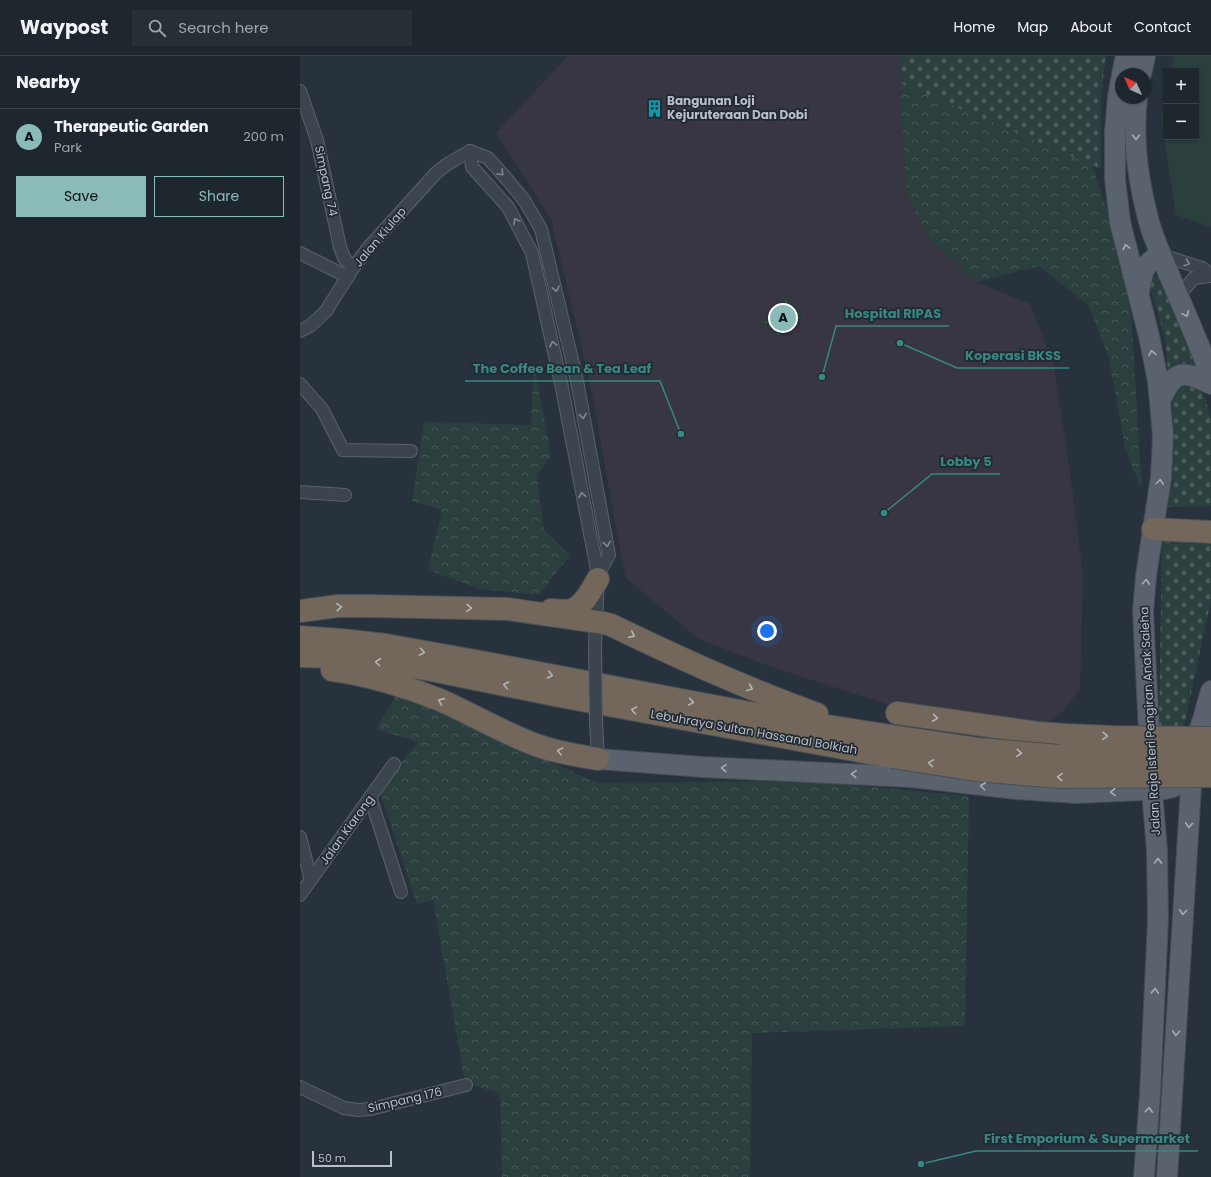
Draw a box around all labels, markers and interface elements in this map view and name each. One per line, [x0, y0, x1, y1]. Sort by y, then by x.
search box [132, 10, 412, 46]
text: Waypost [20, 14, 108, 41]
icon: search [146, 17, 168, 39]
text: Search here [178, 17, 269, 38]
text: Home [953, 17, 995, 37]
text: Map [1017, 17, 1048, 37]
text: About [1070, 17, 1112, 37]
text: Contact [1134, 17, 1191, 37]
north arrow [1115, 68, 1151, 104]
map controls [1163, 68, 1199, 140]
button: + [1163, 68, 1199, 104]
text: Nearby [16, 70, 80, 94]
place label: Bangunan Loji Kejuruteraan Dan Dobi [667, 92, 808, 123]
building icon: Bangunan Loji Kejuruteraan Dan Dobi [644, 98, 664, 118]
button: − [1163, 104, 1199, 140]
text: Therapeutic Garden [54, 116, 209, 137]
text: A [24, 127, 34, 146]
text: 200 m [243, 127, 284, 146]
one-way arrow [1132, 134, 1140, 140]
text: Park [54, 138, 82, 157]
street label: Simpang 74 [311, 144, 342, 218]
one-way arrow [497, 169, 504, 176]
button: Save [16, 176, 146, 217]
button: Share [154, 176, 284, 217]
street label: Jalan Kiulap [350, 203, 410, 270]
one-way arrow [513, 217, 521, 225]
one-way arrow [1122, 244, 1131, 251]
one-way arrow [1183, 258, 1190, 267]
one-way arrow [551, 285, 560, 292]
callout: Hospital RIPAS [836, 301, 949, 326]
pin: A [770, 303, 796, 333]
text: Hospital RIPAS [845, 304, 941, 323]
one-way arrow [1181, 310, 1189, 318]
one-way arrow [550, 341, 558, 348]
callout: Koperasi BKSS [957, 343, 1069, 368]
text: Koperasi BKSS [965, 346, 1061, 365]
one-way arrow [1149, 350, 1157, 356]
callout: The Coffee Bean & Tea Leaf [465, 356, 660, 381]
text: The Coffee Bean & Tea Leaf [473, 359, 652, 378]
one-way arrow [579, 413, 587, 419]
callout: Lobby 5 [932, 449, 1000, 474]
text: Lobby 5 [940, 452, 992, 471]
one-way arrow [1155, 479, 1164, 485]
one-way arrow [579, 492, 587, 498]
one-way arrow [602, 540, 610, 547]
one-way arrow [1141, 579, 1150, 585]
one-way arrow [336, 602, 342, 611]
one-way arrow [466, 604, 472, 612]
street label: Jalan Raja Isteri Pengiran Anak Saleha [1135, 606, 1164, 836]
your location [757, 621, 777, 641]
one-way arrow [627, 630, 635, 638]
one-way arrow [419, 647, 425, 655]
one-way arrow [375, 658, 381, 667]
one-way arrow [547, 670, 553, 678]
one-way arrow [503, 681, 509, 690]
one-way arrow [746, 683, 754, 691]
one-way arrow [437, 698, 445, 706]
one-way arrow [688, 698, 694, 706]
street label: Lebuhraya Sultan Hassanal Bolkiah [649, 705, 859, 758]
one-way arrow [631, 706, 637, 714]
one-way arrow [932, 713, 938, 722]
one-way arrow [1102, 732, 1108, 741]
one-way arrow [557, 748, 563, 756]
one-way arrow [1016, 748, 1022, 757]
one-way arrow [928, 759, 934, 768]
one-way arrow [721, 764, 727, 772]
one-way arrow [851, 770, 857, 778]
one-way arrow [1057, 772, 1063, 781]
one-way arrow [980, 782, 987, 791]
one-way arrow [1110, 788, 1116, 796]
street label: Jalan Kiarong [315, 791, 378, 868]
one-way arrow [1184, 822, 1193, 828]
one-way arrow [1153, 858, 1162, 864]
one-way arrow [1179, 909, 1188, 915]
one-way arrow [1151, 988, 1159, 994]
one-way arrow [1171, 1030, 1180, 1036]
street label: Simpang 176 [366, 1083, 444, 1116]
one-way arrow [1144, 1107, 1153, 1113]
callout: First Emporium & Supermarket [976, 1126, 1198, 1151]
text: First Emporium & Supermarket [984, 1129, 1190, 1148]
scale bar [312, 1149, 392, 1168]
text: 50 m [318, 1150, 346, 1166]

